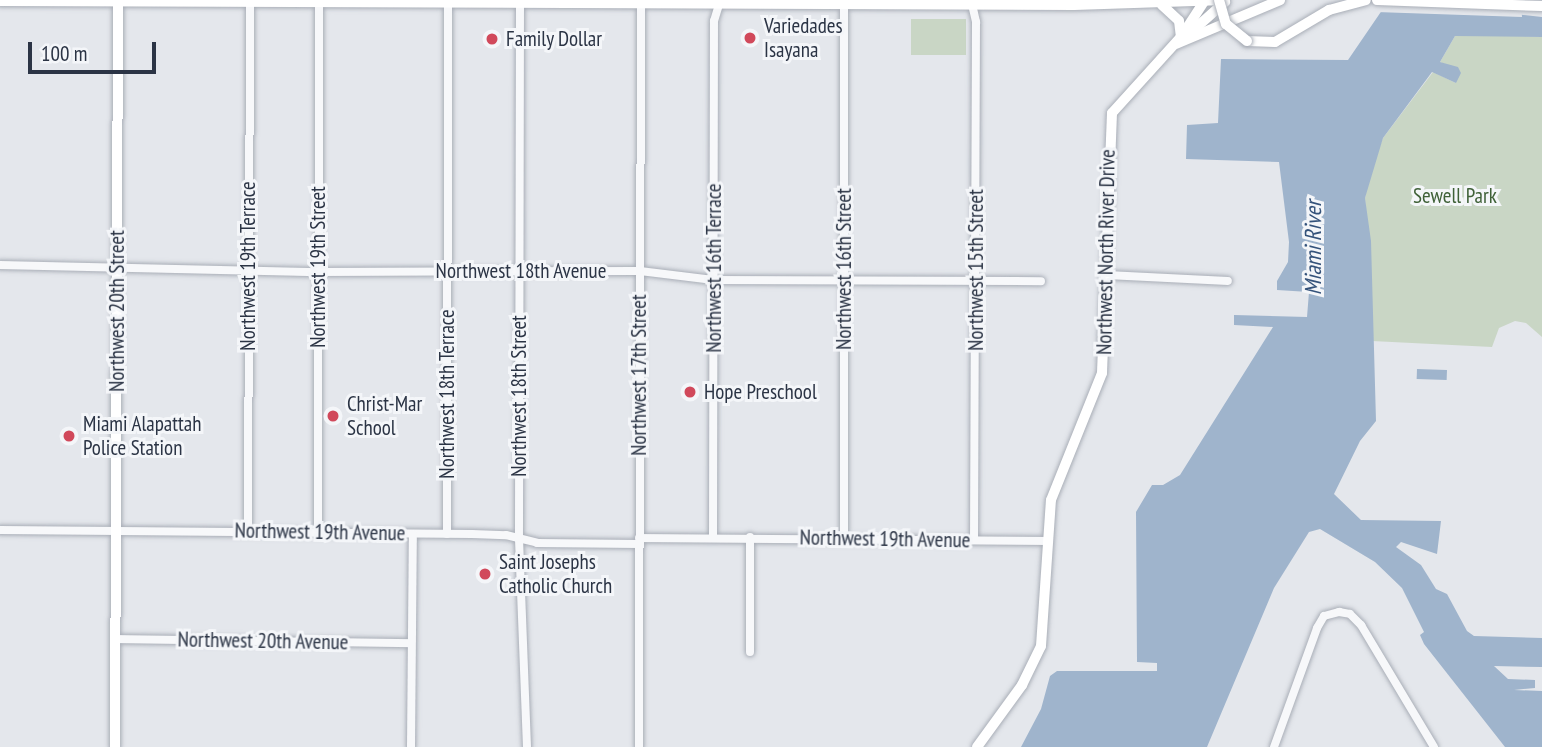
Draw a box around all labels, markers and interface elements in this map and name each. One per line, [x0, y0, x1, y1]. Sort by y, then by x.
place label: Variedades Isayana [764, 13, 843, 63]
place label: Family Dollar [506, 26, 603, 52]
scale bar [32, 28, 159, 72]
marker: Variedades Isayana [742, 30, 758, 46]
marker: Family Dollar [484, 31, 500, 47]
text: 100 m [41, 40, 87, 67]
street label: Northwest North River Drive [1092, 149, 1120, 355]
street label: Northwest 19th Terrace [235, 181, 261, 351]
street label: Northwest 16th Terrace [701, 183, 727, 353]
park label: Sewell Park [1413, 183, 1497, 209]
street label: Northwest 19th Street [305, 186, 331, 348]
street label: Northwest 16th Street [831, 188, 857, 350]
street label: Northwest 15th Street [963, 189, 989, 351]
water label: Miami River [1299, 201, 1327, 295]
street label: Northwest 20th Street [104, 230, 130, 392]
street label: Northwest 18th Avenue [435, 258, 607, 284]
street label: Northwest 17th Street [626, 294, 652, 456]
street label: Northwest 18th Terrace [434, 309, 460, 479]
street label: Northwest 18th Street [506, 315, 532, 477]
place label: Hope Preschool [704, 379, 817, 405]
marker: Hope Preschool [682, 384, 698, 400]
place label: Christ-Mar School [347, 391, 422, 441]
marker: Christ-Mar School [325, 408, 341, 424]
place label: Miami Alapattah Police Station [83, 411, 202, 461]
marker: Miami Alapattah Police Station [61, 428, 77, 444]
street label: Northwest 19th Avenue [234, 518, 406, 546]
street label: Northwest 19th Avenue [799, 525, 971, 553]
place label: Saint Josephs Catholic Church [499, 549, 613, 599]
marker: Saint Josephs Catholic Church [477, 566, 493, 582]
street label: Northwest 20th Avenue [177, 627, 349, 655]

